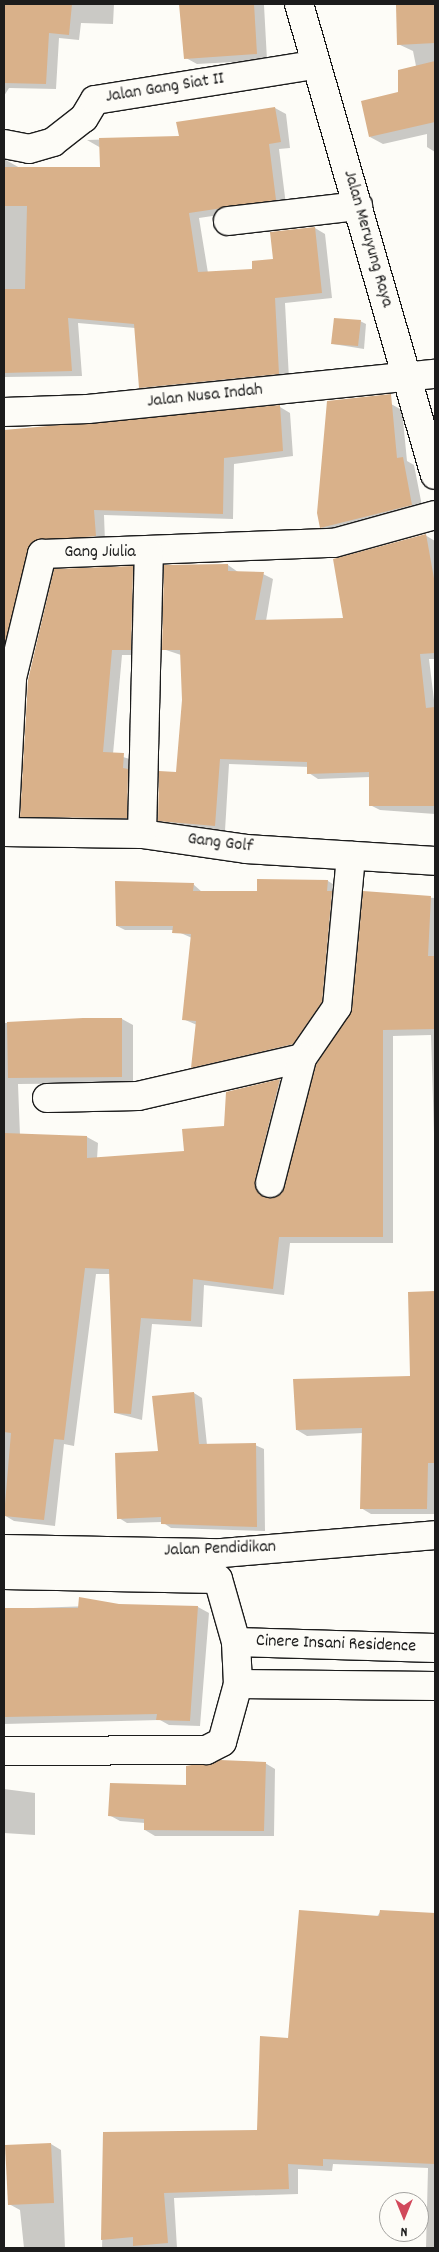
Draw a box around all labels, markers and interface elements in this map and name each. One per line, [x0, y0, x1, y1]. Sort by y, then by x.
street label: Jalan Gang Siat II [104, 69, 226, 109]
street label: Jalan Meruyung Raya [337, 168, 397, 310]
street label: Jalan Nusa Indah [146, 380, 264, 414]
street label: Gang Jiulia [64, 542, 136, 564]
street label: Gang Golf [186, 829, 254, 859]
street label: Jalan Pendidikan [164, 1537, 276, 1563]
street label: Cinere Insani Residence [256, 1631, 416, 1659]
north arrow [379, 2192, 429, 2242]
text: N [401, 2221, 407, 2241]

